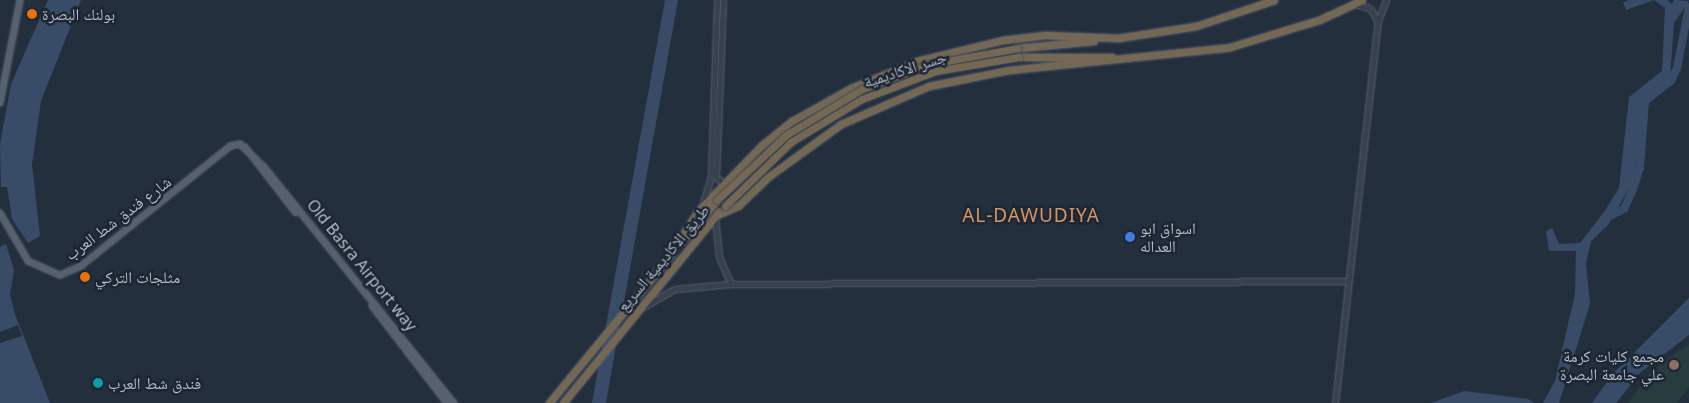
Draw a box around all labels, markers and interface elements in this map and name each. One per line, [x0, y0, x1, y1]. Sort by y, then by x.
place label: بولنك البصرة [42, 4, 115, 24]
marker: بولنك البصرة [26, 8, 38, 20]
street label: جسر الاكاديمية [861, 47, 949, 91]
street label: شارع فندق شط العرب [61, 172, 175, 264]
street label: Old Basra Airport way [303, 195, 421, 335]
street label: طريق الاكاديمية السريع [613, 201, 713, 315]
district label: AL-DAWUDIYA [961, 205, 1101, 227]
place label: اسواق ابو العداله [1140, 218, 1196, 256]
marker: اسواق ابو العداله [1124, 231, 1136, 243]
place label: مثلجات التركي [95, 267, 180, 287]
marker: مثلجات التركي [79, 271, 91, 283]
place label: مجمع كليات كرمة علي جامعة البصرة [1560, 346, 1664, 384]
marker: مجمع كليات كرمة علي جامعة البصرة [1668, 359, 1680, 371]
place label: فندق شط العرب [108, 373, 201, 393]
marker: فندق شط العرب [92, 377, 104, 389]

